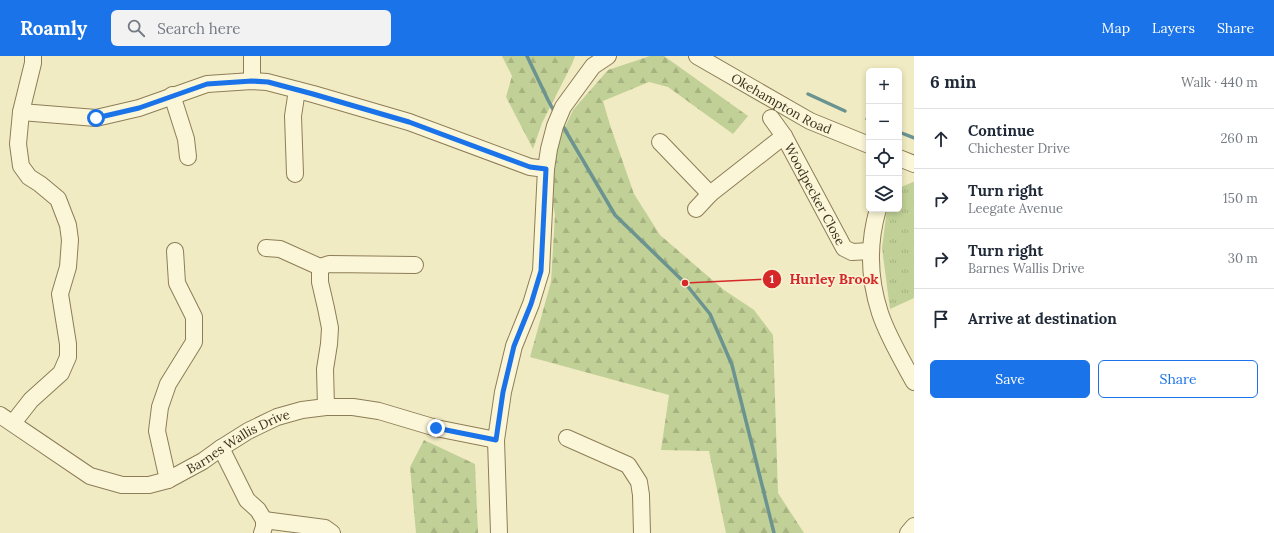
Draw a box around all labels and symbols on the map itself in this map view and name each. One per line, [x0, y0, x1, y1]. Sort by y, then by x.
street label: Okehampton Road [728, 69, 834, 138]
route start [87, 109, 105, 127]
street label: Woodpecker Close [780, 140, 849, 248]
callout: Hurley Brook [762, 266, 887, 292]
text: Hurley Brook [789, 270, 879, 288]
text: 1 [770, 271, 775, 286]
street label: Barnes Wallis Drive [184, 406, 292, 477]
route end [427, 419, 445, 437]

